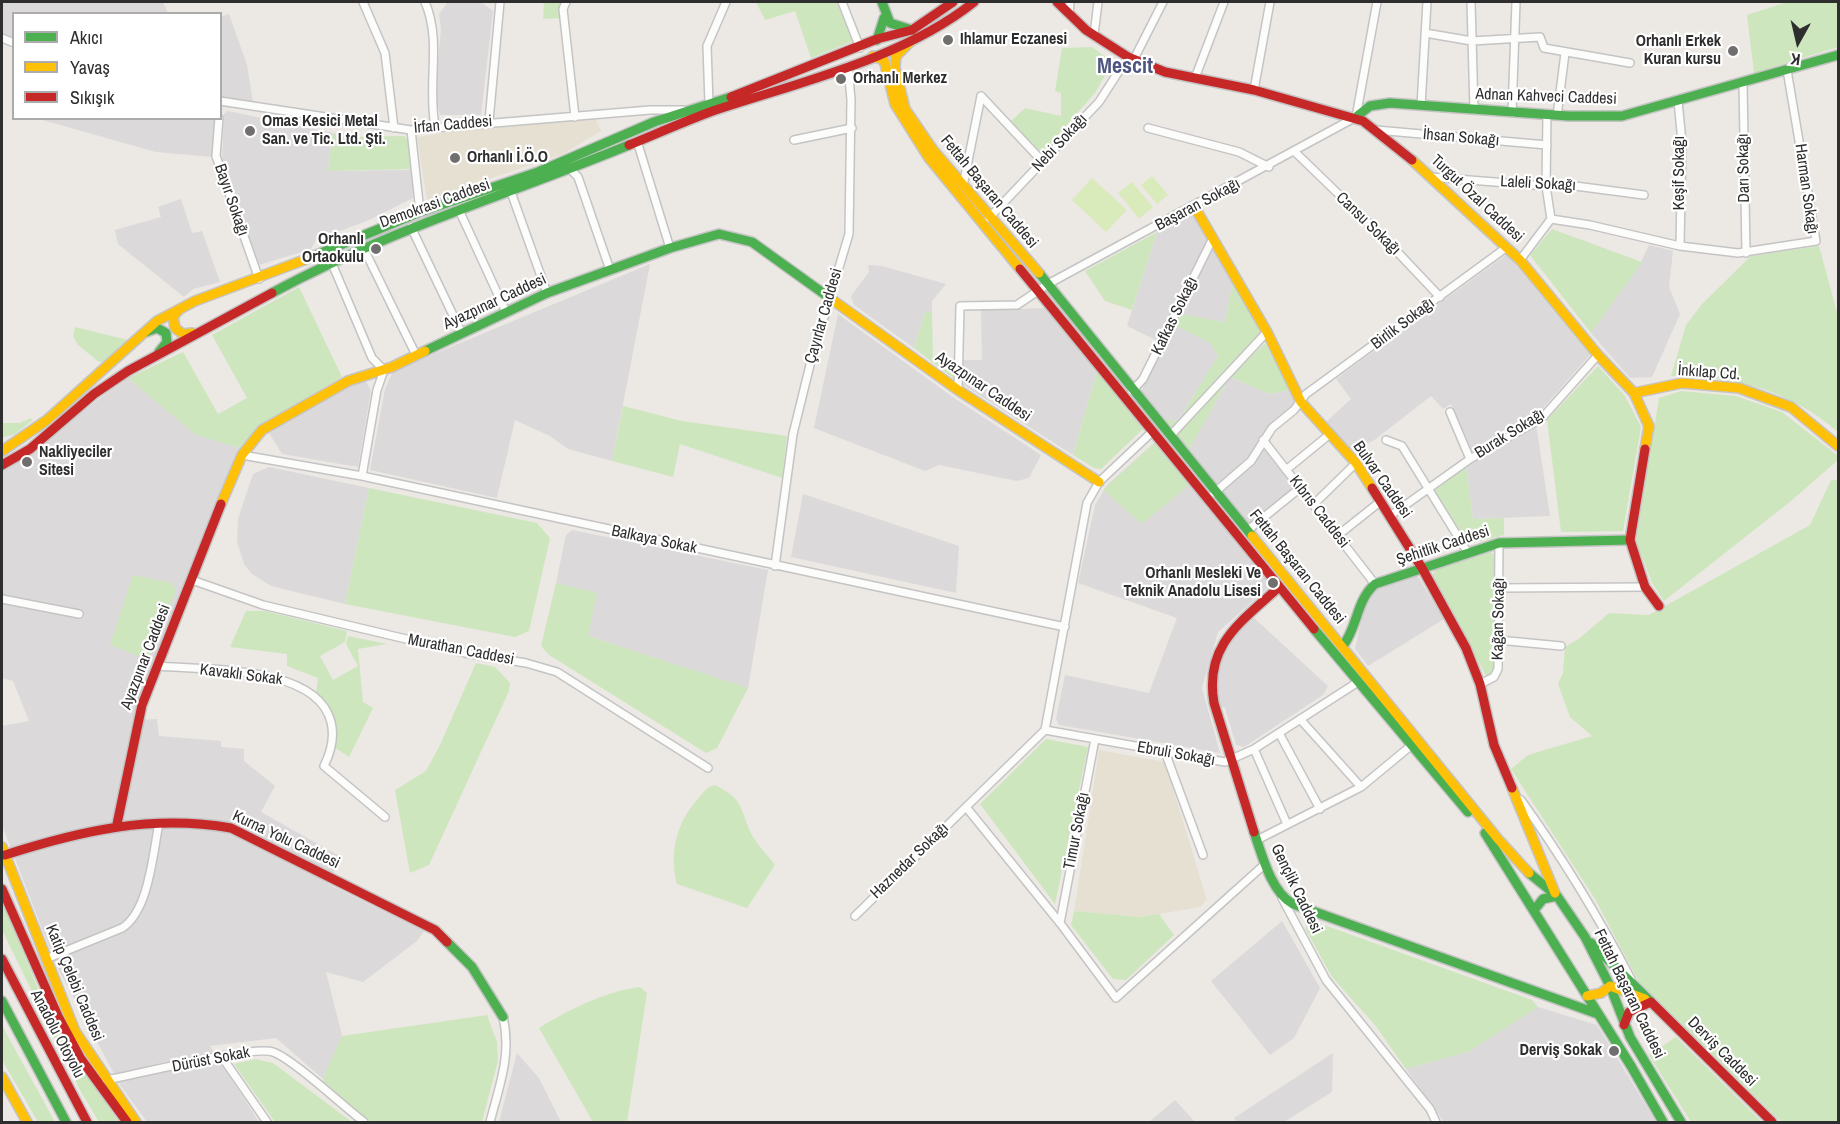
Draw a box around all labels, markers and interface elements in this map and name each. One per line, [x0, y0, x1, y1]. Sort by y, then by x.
legend [12, 12, 222, 120]
north arrow [1768, 12, 1828, 72]
text: Akıcı [70, 25, 103, 50]
place label: Ihlamur Eczanesi [960, 30, 1067, 50]
place label: Orhanlı Erkek Kuran kursu [1636, 32, 1721, 70]
marker: Ihlamur Eczanesi [941, 33, 955, 47]
marker: Orhanlı Erkek Kuran kursu [1726, 44, 1740, 58]
text: K [1789, 48, 1802, 71]
district label: Mescit [1097, 54, 1153, 80]
text: Yavaş [70, 55, 110, 80]
place label: Orhanlı Merkez [853, 69, 947, 89]
marker: Orhanlı Merkez [834, 72, 848, 86]
text: Sıkışık [70, 85, 114, 110]
street label: Adnan Kahveci Caddesi [1475, 85, 1617, 109]
street label: Nebi Sokağı [1028, 110, 1092, 176]
place label: Omas Kesici Metal San. ve Tic. Ltd. Şti. [262, 112, 386, 150]
street label: İrfan Caddesi [413, 112, 493, 138]
marker: Omas Kesici Metal San. ve Tic. Ltd. Şti. [243, 124, 257, 138]
street label: İhsan Sokağı [1422, 125, 1500, 151]
street label: Fettah Başaran Caddesi [936, 132, 1042, 252]
street label: Darı Sokağı [1734, 133, 1754, 203]
street label: Keşif Sokağı [1670, 136, 1690, 210]
street label: Harman Sokağı [1790, 143, 1822, 235]
place label: Orhanlı İ.Ö.O [467, 148, 548, 168]
marker: Orhanlı İ.Ö.O [448, 151, 462, 165]
street label: Turgut Özal Caddesi [1427, 151, 1527, 247]
street label: Bayır Sokağı [210, 161, 252, 239]
street label: Laleli Sokağı [1500, 172, 1576, 196]
street label: Demokrasi Caddesi [377, 175, 493, 233]
street label: Başaran Sokağı [1152, 175, 1244, 235]
street label: Cansu Sokağı [1332, 188, 1404, 260]
place label: Orhanlı Ortaokulu [302, 230, 364, 268]
marker: Orhanlı Ortaokulu [369, 242, 383, 256]
street label: Çayırlar Caddesi [801, 266, 847, 366]
street label: Ayazpınar Caddesi [440, 270, 550, 334]
street label: Kafkas Sokağı [1148, 274, 1202, 358]
street label: Birlik Sokağı [1368, 294, 1438, 354]
street label: Ayazpınar Caddesi [931, 348, 1035, 426]
street label: İnkılap Cd. [1677, 361, 1741, 385]
street label: Burak Sokağı [1472, 405, 1548, 463]
street label: Bulvar Caddesi [1348, 438, 1416, 522]
place label: Nakliyeciler Sitesi [39, 443, 112, 481]
marker: Nakliyeciler Sitesi [20, 455, 34, 469]
street label: Kıbrıs Caddesi [1285, 472, 1353, 552]
street label: Fettah Başaran Caddesi [1245, 506, 1349, 628]
street label: Balkaya Sokak [610, 522, 698, 558]
street label: Şehitlik Caddesi [1394, 522, 1492, 570]
place label: Orhanlı Mesleki Ve Teknik Anadolu Lisesi [1123, 564, 1261, 602]
marker: Orhanlı Mesleki Ve Teknik Anadolu Lisesi [1266, 576, 1280, 590]
street label: Kağan Sokağı [1489, 578, 1509, 660]
street label: Ayazpınar Caddesi [117, 602, 175, 712]
street label: Murathan Caddesi [406, 630, 516, 670]
street label: Kavaklı Sokak [199, 660, 283, 690]
street label: Ebruli Sokağı [1136, 738, 1216, 770]
street label: Timur Sokağı [1060, 791, 1094, 871]
street label: Kurna Yolu Caddesi [229, 807, 343, 873]
street label: Haznedar Sokağı [867, 819, 953, 903]
street label: Gençlik Caddesi [1266, 841, 1326, 937]
street label: Katip Çelebi Caddesi [41, 922, 107, 1044]
street label: Fettah Başaran Caddesi [1589, 926, 1669, 1062]
street label: Anadolu Otoyolu [26, 987, 88, 1081]
street label: Derviş Caddesi [1683, 1013, 1761, 1091]
place label: Derviş Sokak [1520, 1041, 1602, 1061]
street label: Dürüst Sokak [171, 1043, 251, 1077]
marker: Derviş Sokak [1607, 1044, 1621, 1058]

